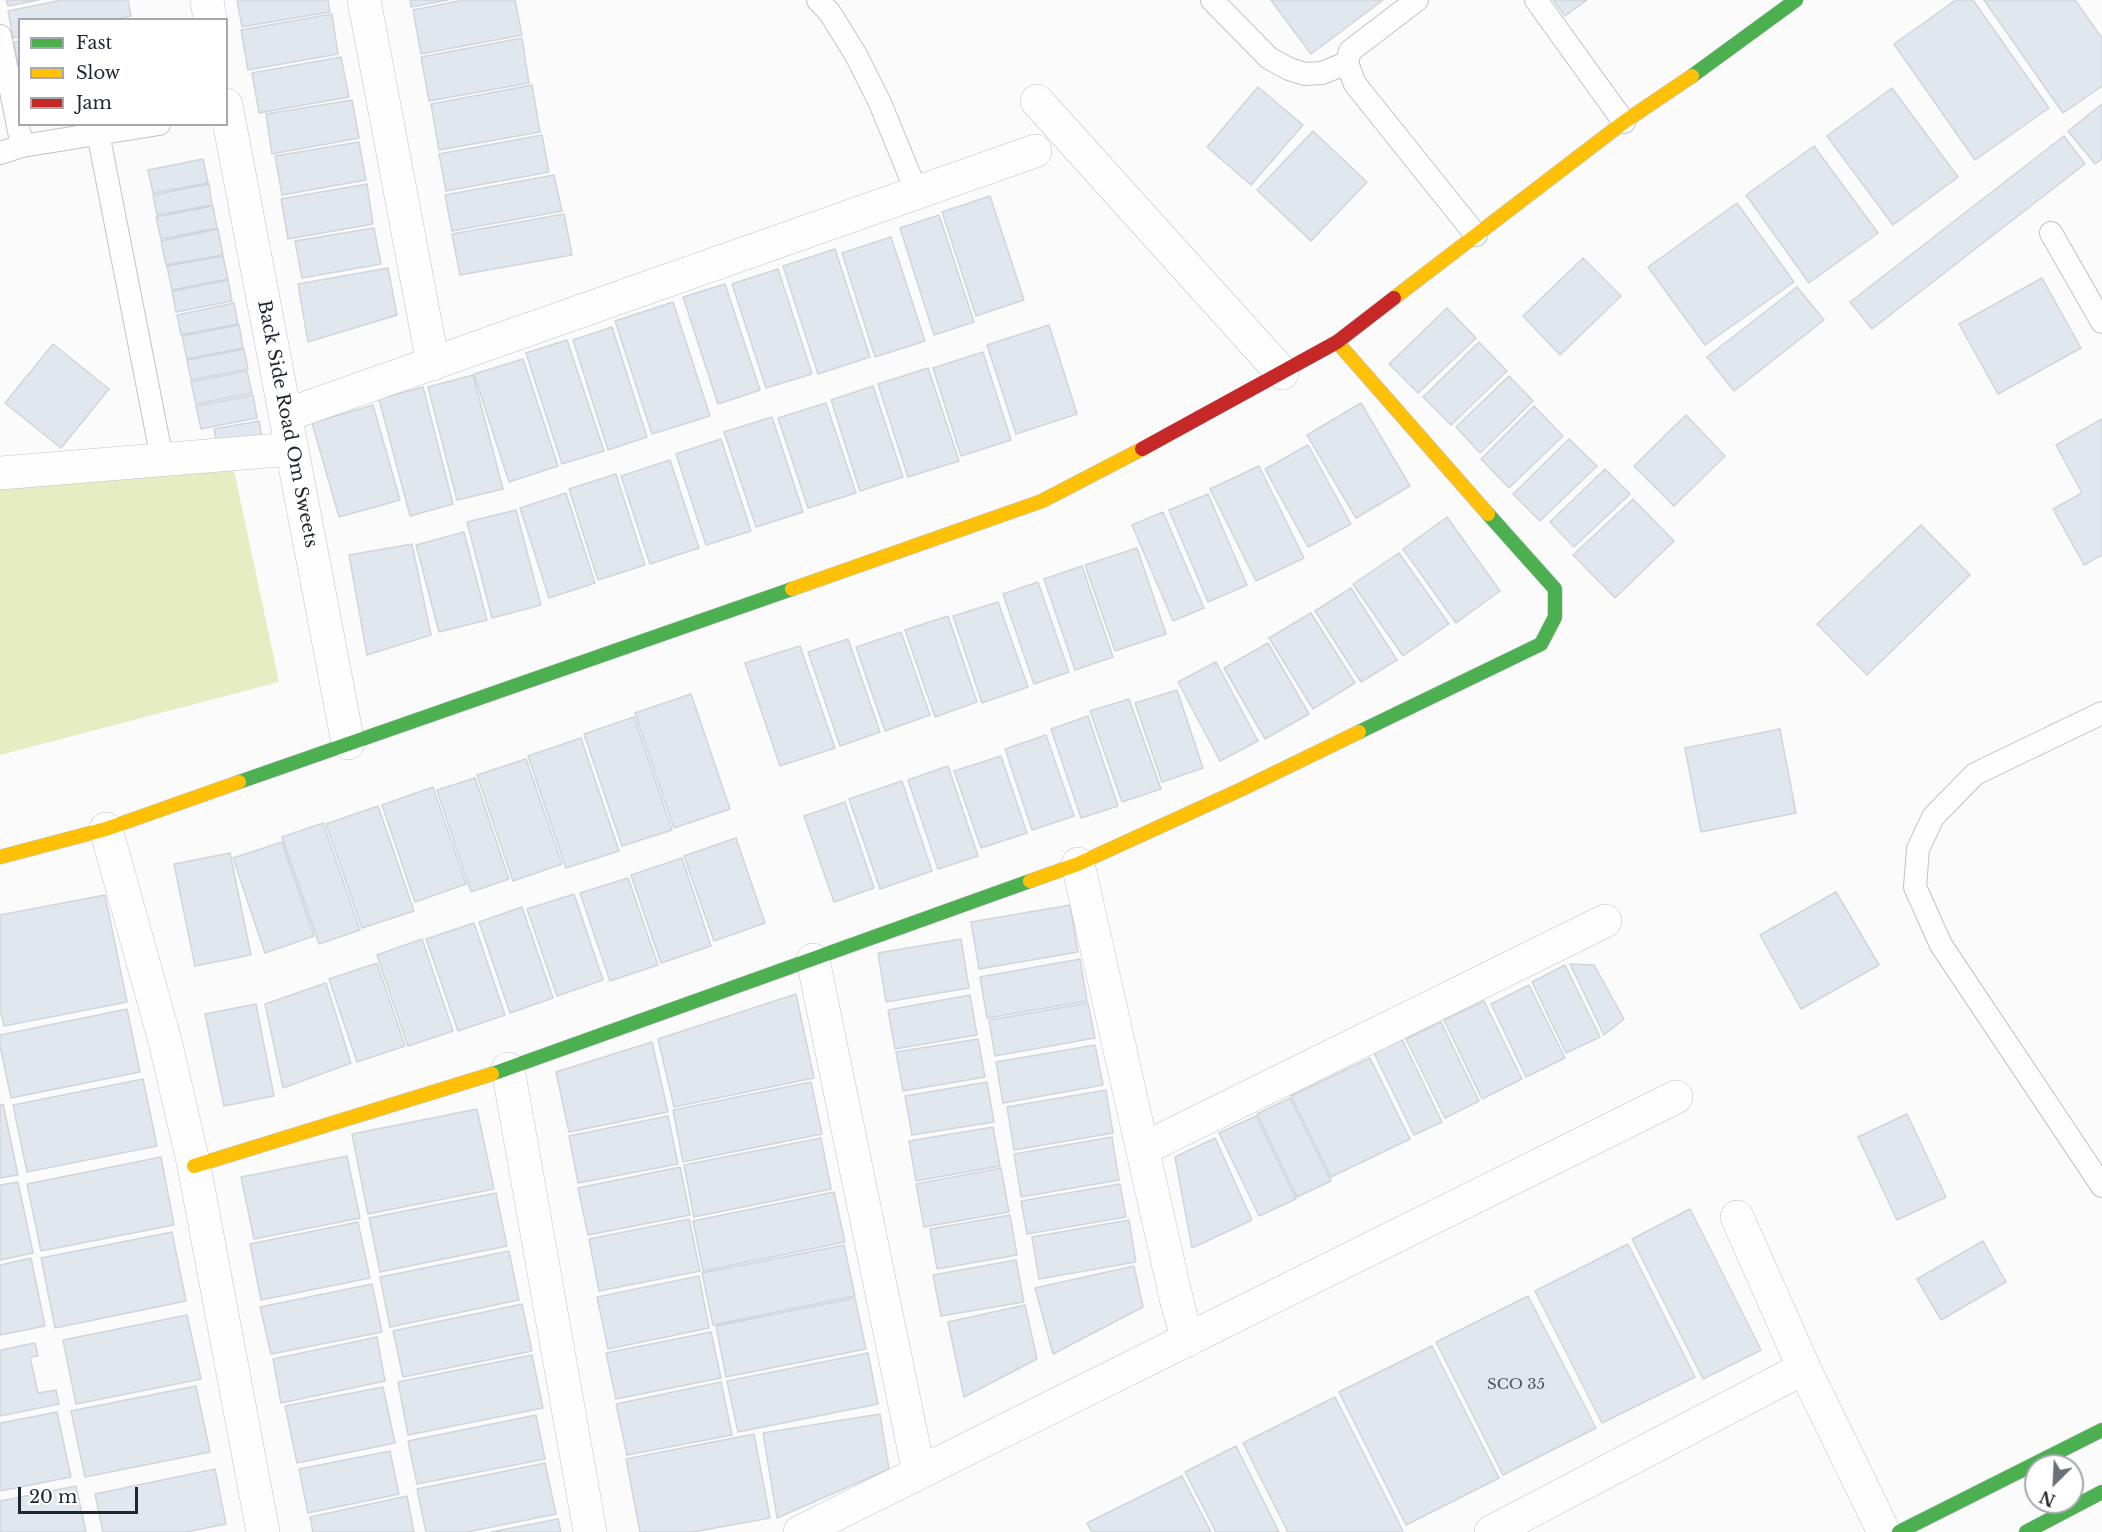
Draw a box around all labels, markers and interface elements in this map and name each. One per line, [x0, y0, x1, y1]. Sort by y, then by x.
legend [18, 18, 228, 126]
text: Fast [76, 32, 112, 54]
text: Slow [76, 62, 120, 84]
text: Jam [76, 92, 112, 114]
street label: Back Side Road Om Sweets [252, 298, 322, 550]
house number: SCO 35 [1487, 1376, 1545, 1394]
north arrow [2024, 1454, 2084, 1514]
scale bar [21, 1475, 141, 1513]
text: 20 m [29, 1486, 77, 1508]
text: N [2037, 1486, 2058, 1511]

